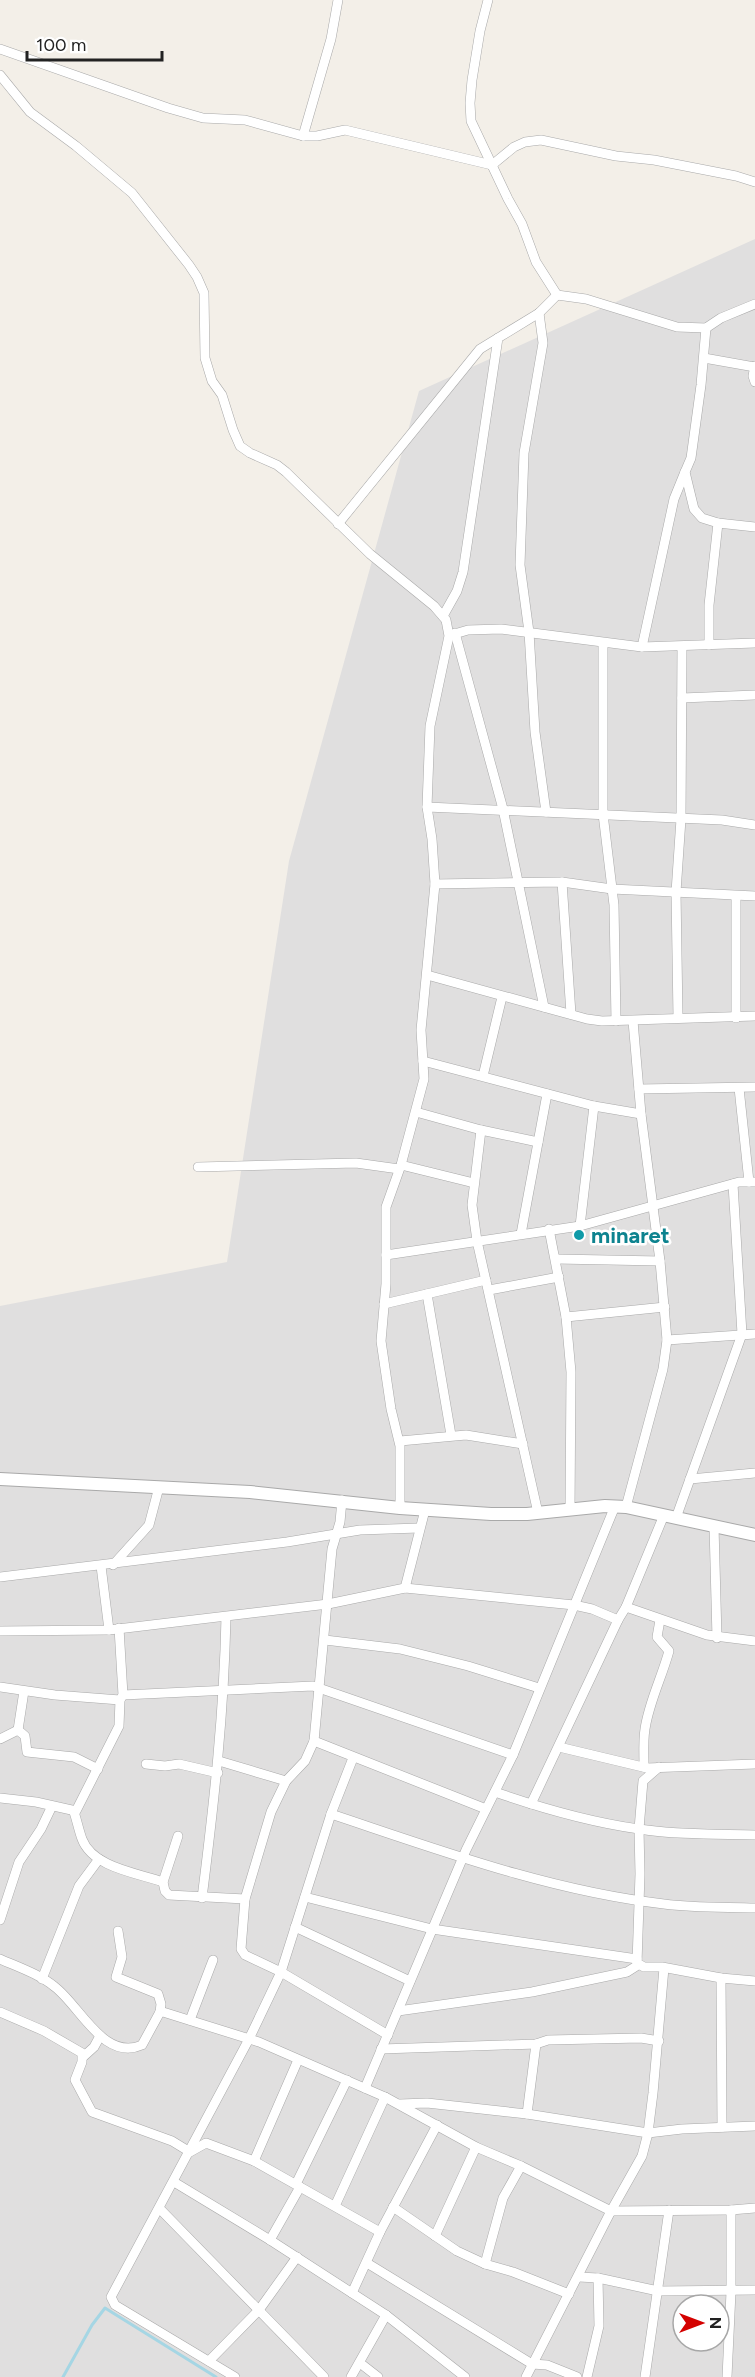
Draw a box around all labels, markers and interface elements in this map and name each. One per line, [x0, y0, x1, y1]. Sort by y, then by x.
scale bar [27, 24, 162, 62]
text: 100 m [36, 34, 86, 56]
place label: minaret [591, 1222, 670, 1249]
marker: minaret [572, 1228, 586, 1242]
north arrow [671, 2293, 731, 2353]
text: N [706, 2317, 725, 2329]

